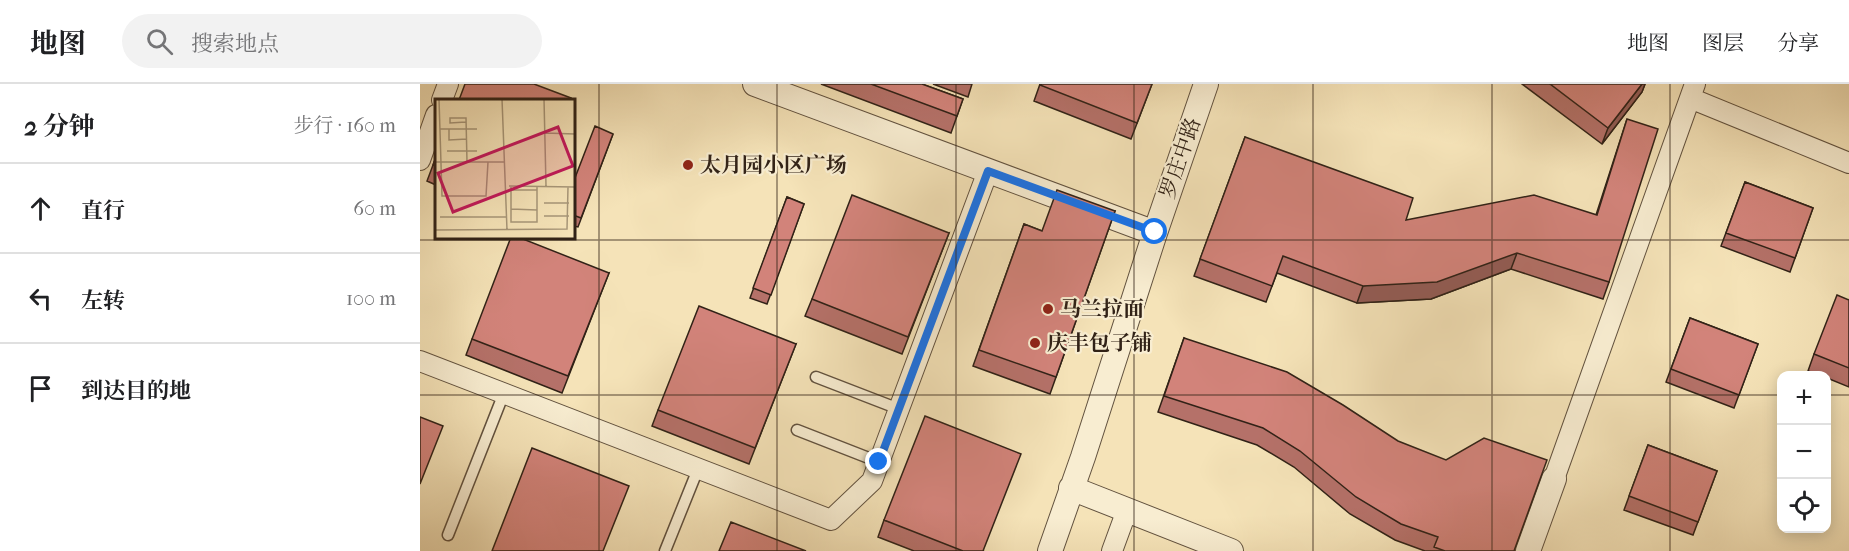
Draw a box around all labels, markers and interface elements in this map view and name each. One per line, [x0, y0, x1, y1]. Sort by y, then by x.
search box [122, 14, 542, 68]
icon: search [143, 25, 176, 58]
text: 地图 [30, 27, 86, 60]
text: 搜索地点 [191, 31, 279, 57]
text: 地图 [1627, 31, 1669, 55]
text: 图层 [1702, 31, 1744, 55]
text: 分享 [1777, 31, 1819, 55]
inset map [435, 99, 574, 238]
text: 2 分钟 [24, 111, 95, 142]
text: 步行 · 160 m [294, 114, 396, 137]
street label: 罗庄中路 [1155, 114, 1205, 202]
place label: 太月园小区广场 [700, 153, 847, 177]
marker: 太月园小区广场 [681, 158, 695, 172]
icon: ahead [24, 192, 57, 225]
text: 60 m [353, 197, 396, 220]
text: 直行 [81, 198, 125, 224]
route start [1141, 218, 1167, 244]
icon: left [24, 282, 57, 315]
text: 100 m [346, 287, 396, 310]
text: 左转 [81, 288, 125, 314]
place label: 马兰拉面 [1060, 297, 1144, 321]
marker: 马兰拉面 [1041, 302, 1055, 316]
place label: 庆丰包子铺 [1047, 331, 1152, 355]
marker: 庆丰包子铺 [1028, 336, 1042, 350]
map controls [1777, 371, 1831, 533]
button: + [1777, 371, 1831, 425]
icon: arrive [24, 372, 57, 405]
text: 到达目的地 [81, 378, 191, 404]
button: − [1777, 425, 1831, 479]
route end [865, 448, 891, 474]
button: locate [1777, 479, 1831, 533]

